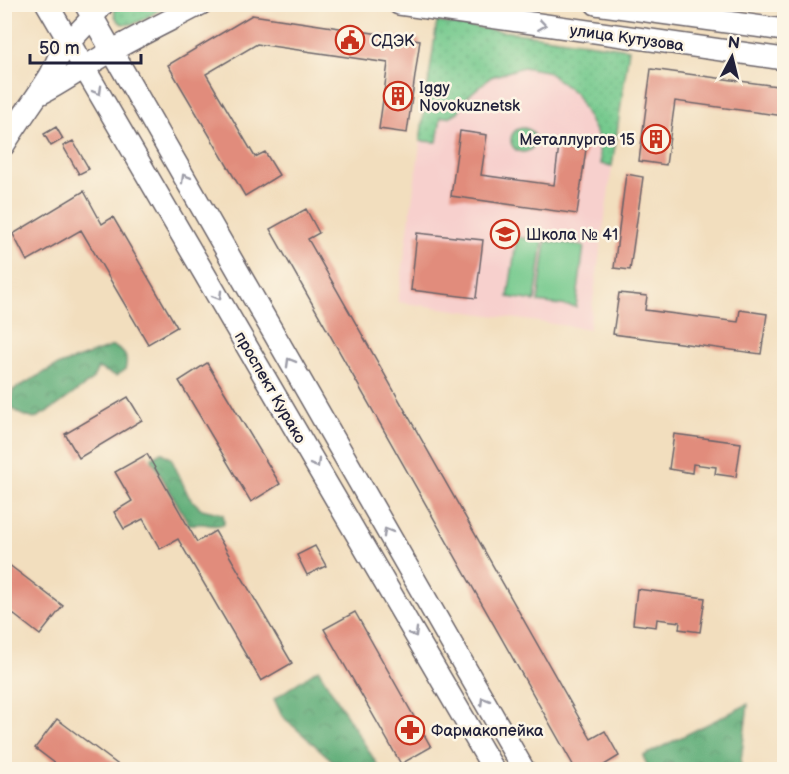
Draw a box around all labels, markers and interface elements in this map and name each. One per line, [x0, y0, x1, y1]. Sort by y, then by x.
one-way arrow [538, 18, 547, 30]
street label: улица Кутузова [569, 21, 686, 56]
public building icon: СДЭК [334, 24, 366, 56]
scale bar [30, 27, 141, 65]
north arrow [702, 27, 762, 87]
place label: СДЭК [371, 32, 415, 51]
text: N [727, 33, 741, 54]
text: 50 m [39, 38, 80, 59]
place label: Iggy Novokuznetsk [419, 79, 520, 116]
building icon: Iggy Novokuznetsk [382, 80, 414, 112]
one-way arrow [91, 85, 102, 95]
building icon: Металлургов 15 [640, 123, 672, 155]
place label: Металлургов 15 [519, 131, 635, 150]
one-way arrow [181, 174, 192, 185]
school or university icon: Школа № 41 [489, 218, 521, 250]
place label: Школа № 41 [526, 226, 618, 245]
one-way arrow [210, 290, 222, 300]
street label: проспект Курако [230, 329, 309, 447]
one-way arrow [286, 358, 297, 369]
one-way arrow [309, 458, 320, 468]
one-way arrow [383, 527, 395, 538]
one-way arrow [407, 627, 419, 637]
one-way arrow [480, 696, 492, 707]
pharmacy icon: Фармакопейка [394, 714, 426, 746]
place label: Фармакопейка [431, 722, 544, 741]

